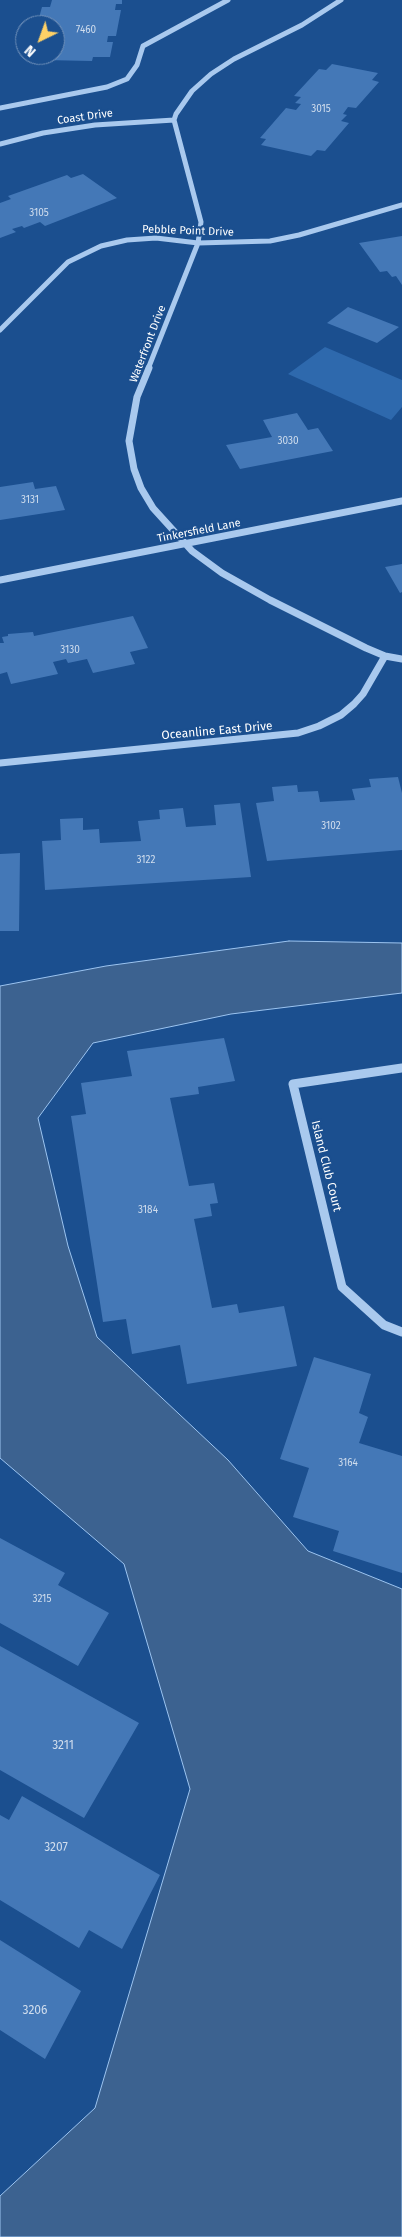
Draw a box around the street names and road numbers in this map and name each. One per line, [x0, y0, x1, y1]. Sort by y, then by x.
street label: Coast Drive [56, 107, 114, 127]
street label: Pebble Point Drive [142, 223, 234, 239]
street label: Waterfront Drive [127, 303, 169, 385]
street label: Tinkersfield Lane [156, 516, 242, 546]
street label: Oceanline East Drive [161, 719, 273, 743]
street label: Island Club Court [308, 1119, 344, 1213]

